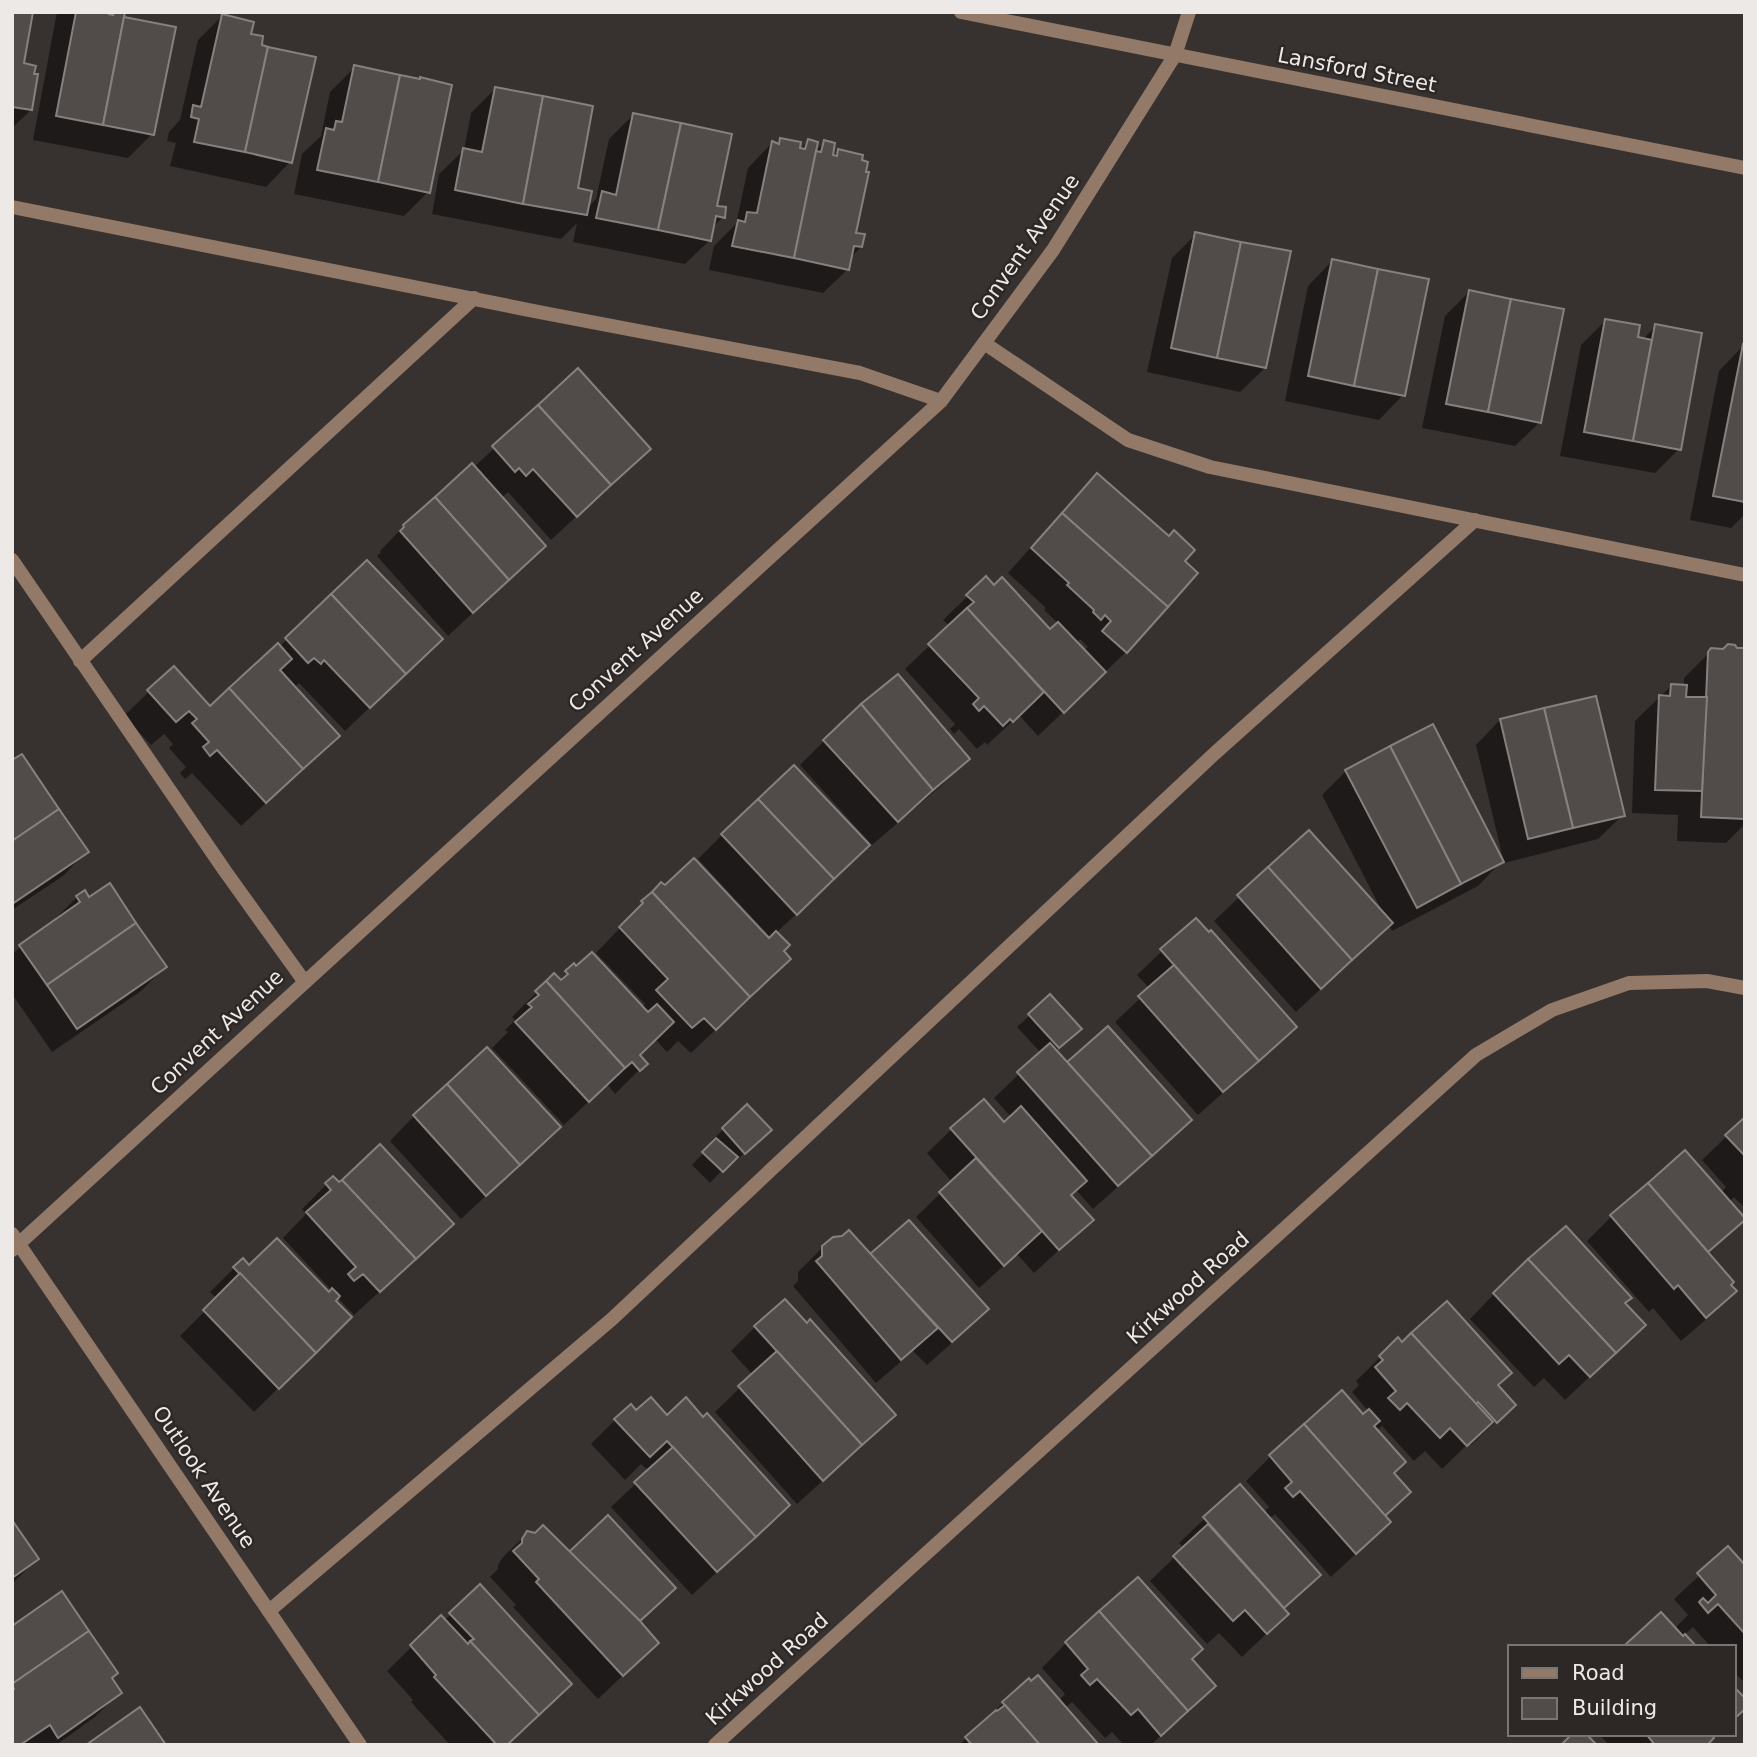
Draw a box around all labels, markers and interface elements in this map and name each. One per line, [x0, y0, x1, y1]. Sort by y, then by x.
street label: Lansford Street [1276, 43, 1438, 97]
street label: Convent Avenue [966, 169, 1084, 325]
street label: Convent Avenue [564, 583, 708, 717]
street label: Convent Avenue [146, 964, 288, 1100]
street label: Kirkwood Road [1122, 1227, 1254, 1349]
street label: Outlook Avenue [148, 1401, 260, 1553]
street label: Kirkwood Road [701, 1608, 833, 1730]
legend [1508, 1645, 1736, 1736]
text: Road [1572, 1661, 1625, 1685]
text: Building [1572, 1696, 1657, 1720]

